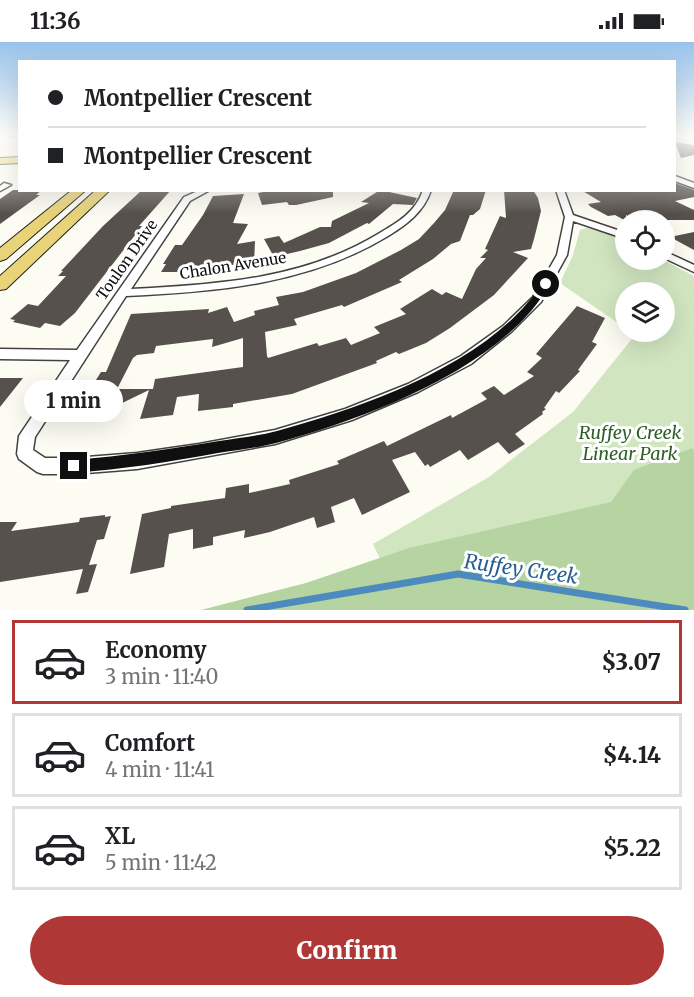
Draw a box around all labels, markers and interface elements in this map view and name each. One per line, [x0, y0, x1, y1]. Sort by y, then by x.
text: 11:36 [30, 7, 81, 35]
text: Montpellier Crescent [84, 84, 312, 112]
text: Montpellier Crescent [84, 142, 312, 170]
map controls [615, 210, 675, 342]
button: locate [615, 210, 675, 270]
street label: Toulon Drive [92, 216, 161, 304]
street label: Chalon Avenue [178, 248, 288, 283]
route start [532, 270, 559, 297]
button: layers [615, 282, 675, 342]
callout: 1 min [25, 379, 124, 421]
text: 1 min [46, 388, 101, 413]
park label: Ruffey Creek Linear Park [579, 421, 681, 465]
route end [60, 452, 87, 479]
water label: Ruffey Creek [463, 548, 579, 589]
icon: car [33, 635, 87, 689]
text: Economy [105, 636, 206, 664]
text: $3.07 [602, 648, 661, 676]
text: 3 min · 11:40 [105, 664, 218, 689]
icon: car [33, 728, 87, 782]
text: Comfort [105, 729, 195, 757]
text: $4.14 [603, 741, 661, 769]
text: 4 min · 11:41 [105, 757, 214, 782]
icon: car [33, 821, 87, 875]
text: XL [105, 822, 135, 850]
text: $5.22 [603, 834, 661, 862]
text: 5 min · 11:42 [105, 850, 217, 875]
button: Confirm [30, 916, 664, 985]

